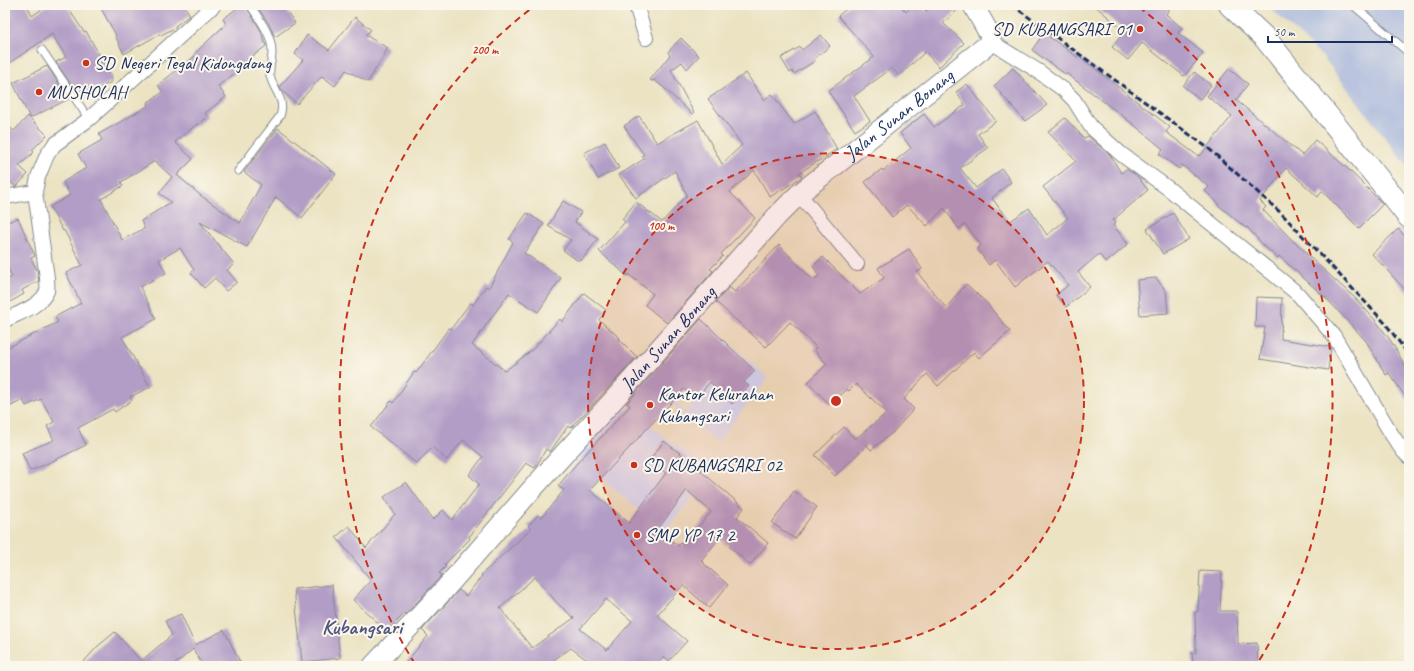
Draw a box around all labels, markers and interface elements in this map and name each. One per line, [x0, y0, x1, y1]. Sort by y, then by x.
place label: SD KUBANGSARI 01 [992, 17, 1133, 41]
scale bar [1268, 18, 1392, 44]
marker: SD KUBANGSARI 01 [1135, 24, 1145, 34]
text: 50 m [1274, 24, 1296, 40]
text: 200 m [472, 42, 499, 58]
place label: SD Negeri Tegal Kidongdong [94, 51, 273, 75]
marker: SD Negeri Tegal Kidongdong [81, 58, 91, 68]
street label: Jalan Sunan Bonang [839, 63, 960, 166]
place label: MUSHOLAH [47, 80, 130, 104]
marker: MUSHOLAH [34, 87, 44, 97]
text: 100 m [648, 218, 675, 234]
street label: Jalan Sunan Bonang [615, 280, 722, 397]
place label: Kantor Kelurahan Kubangsari [658, 382, 773, 428]
centre of rings [829, 394, 843, 408]
marker: Kantor Kelurahan Kubangsari [645, 400, 655, 410]
place label: SD KUBANGSARI 02 [642, 453, 784, 477]
marker: SD KUBANGSARI 02 [629, 460, 639, 470]
place label: SMP YP 17 2 [645, 523, 736, 547]
marker: SMP YP 17 2 [632, 530, 642, 540]
district label: Kubangsari [322, 614, 405, 640]

